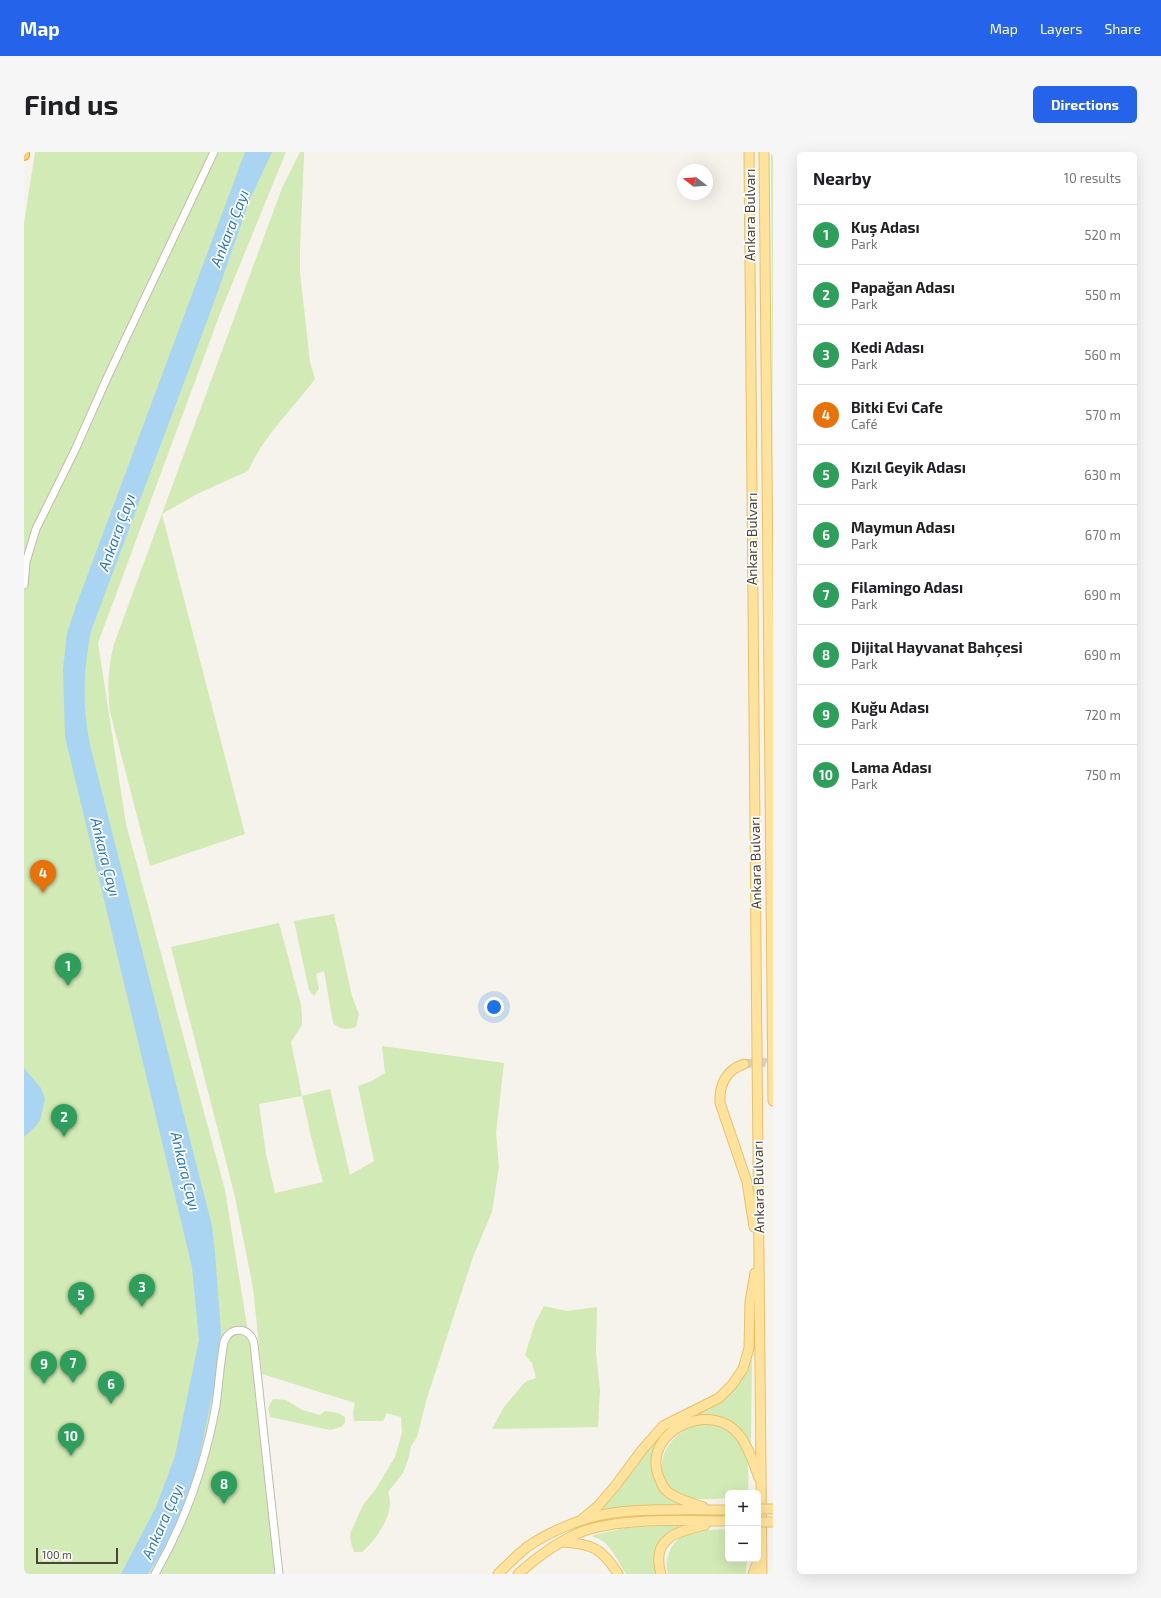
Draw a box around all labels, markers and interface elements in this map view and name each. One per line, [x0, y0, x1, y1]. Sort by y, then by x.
text: Map [20, 17, 60, 40]
text: Map [990, 20, 1018, 37]
text: Layers [1040, 20, 1082, 37]
text: Share [1104, 20, 1141, 37]
button: Directions [1033, 86, 1137, 123]
text: Find us [24, 87, 118, 121]
north arrow [677, 164, 713, 200]
text: Nearby [813, 168, 871, 188]
street label: Ankara Bulvarı [741, 169, 758, 261]
text: 10 results [1064, 170, 1121, 186]
water label: Ankara Çayı [206, 187, 253, 270]
text: Kuş Adası [851, 218, 920, 236]
text: 1 [823, 227, 829, 243]
text: 520 m [1085, 227, 1121, 243]
text: Park [851, 236, 878, 252]
text: Papağan Adası [851, 278, 955, 296]
text: 2 [822, 287, 830, 303]
text: 550 m [1085, 287, 1121, 303]
text: Park [851, 296, 878, 312]
text: Kedi Adası [851, 338, 924, 356]
text: 3 [822, 347, 830, 363]
text: 560 m [1084, 347, 1121, 363]
text: Park [851, 356, 878, 372]
text: Bitki Evi Cafe [851, 398, 943, 416]
text: 4 [822, 407, 830, 423]
text: 570 m [1085, 407, 1121, 423]
text: Café [851, 416, 877, 432]
text: Kızıl Geyik Adası [851, 458, 966, 476]
text: 5 [822, 467, 830, 483]
text: 630 m [1084, 467, 1121, 483]
text: Park [851, 476, 878, 492]
water label: Ankara Çayı [93, 491, 139, 574]
street label: Ankara Bulvarı [743, 493, 760, 585]
text: Maymun Adası [851, 518, 955, 536]
text: 6 [822, 527, 830, 543]
text: 670 m [1085, 527, 1121, 543]
text: Park [851, 536, 878, 552]
text: Filamingo Adası [851, 578, 963, 596]
text: 7 [823, 587, 829, 603]
text: 690 m [1084, 587, 1121, 603]
text: Park [851, 596, 878, 612]
text: Dijital Hayvanat Bahçesi [851, 638, 1023, 656]
text: 8 [822, 647, 830, 663]
text: 690 m [1084, 647, 1121, 663]
text: Park [851, 656, 878, 672]
text: Kuğu Adası [851, 698, 929, 716]
text: 9 [822, 707, 830, 723]
text: 720 m [1085, 707, 1121, 723]
text: Park [851, 716, 878, 732]
text: Lama Adası [851, 758, 932, 776]
text: 10 [819, 767, 833, 783]
text: 750 m [1085, 767, 1121, 783]
text: Park [851, 776, 878, 792]
water label: Ankara Çayı [86, 815, 125, 899]
street label: Ankara Bulvarı [746, 816, 764, 910]
pin: 4 [30, 860, 56, 893]
pin: 1 [55, 953, 81, 986]
your location [484, 997, 504, 1017]
pin: 2 [51, 1104, 77, 1137]
water label: Ankara Çayı [166, 1129, 205, 1213]
street label: Ankara Bulvarı [749, 1140, 767, 1234]
pin: 3 [129, 1274, 155, 1307]
pin: 5 [68, 1282, 94, 1315]
pin: 7 [60, 1350, 86, 1383]
pin: 9 [31, 1351, 57, 1384]
pin: 6 [98, 1371, 124, 1404]
pin: 10 [58, 1423, 84, 1456]
pin: 8 [211, 1471, 237, 1504]
water label: Ankara Çayı [137, 1480, 188, 1563]
map controls [725, 1490, 761, 1562]
button: + [725, 1490, 761, 1526]
button: − [725, 1526, 761, 1562]
scale bar [36, 1546, 118, 1565]
text: 100 m [42, 1548, 72, 1561]

